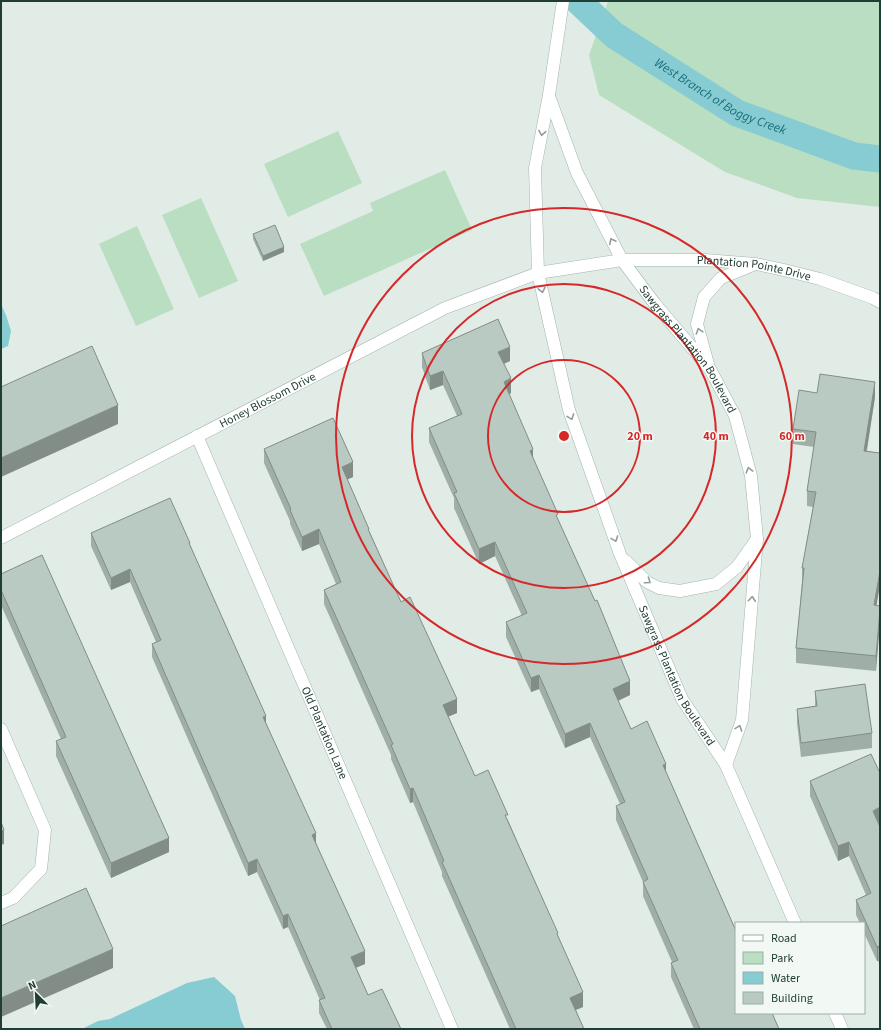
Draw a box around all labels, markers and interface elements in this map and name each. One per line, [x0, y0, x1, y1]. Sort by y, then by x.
water label: West Branch of Boggy Creek [651, 54, 790, 140]
one-way arrow [538, 130, 546, 136]
one-way arrow [610, 238, 617, 245]
street label: Plantation Pointe Drive [697, 251, 813, 285]
street label: Sawgrass Plantation Boulevard [635, 282, 740, 416]
one-way arrow [538, 287, 546, 293]
one-way arrow [695, 328, 704, 335]
street label: Honey Blossom Drive [216, 368, 319, 432]
one-way arrow [566, 413, 575, 420]
text: 20 m [627, 428, 653, 445]
text: 40 m [703, 428, 729, 445]
text: 60 m [779, 428, 805, 445]
centre of rings [557, 429, 571, 443]
one-way arrow [746, 466, 754, 473]
one-way arrow [610, 535, 618, 542]
one-way arrow [643, 576, 650, 583]
one-way arrow [748, 596, 757, 602]
street label: Sawgrass Plantation Boulevard [634, 603, 719, 749]
street label: Old Plantation Lane [297, 684, 352, 782]
one-way arrow [734, 724, 743, 731]
legend [735, 922, 865, 1014]
text: Road [771, 930, 797, 947]
text: Park [771, 950, 793, 967]
text: Water [771, 970, 801, 987]
north arrow [16, 974, 56, 1014]
text: N [26, 977, 39, 994]
text: Building [771, 990, 813, 1007]

